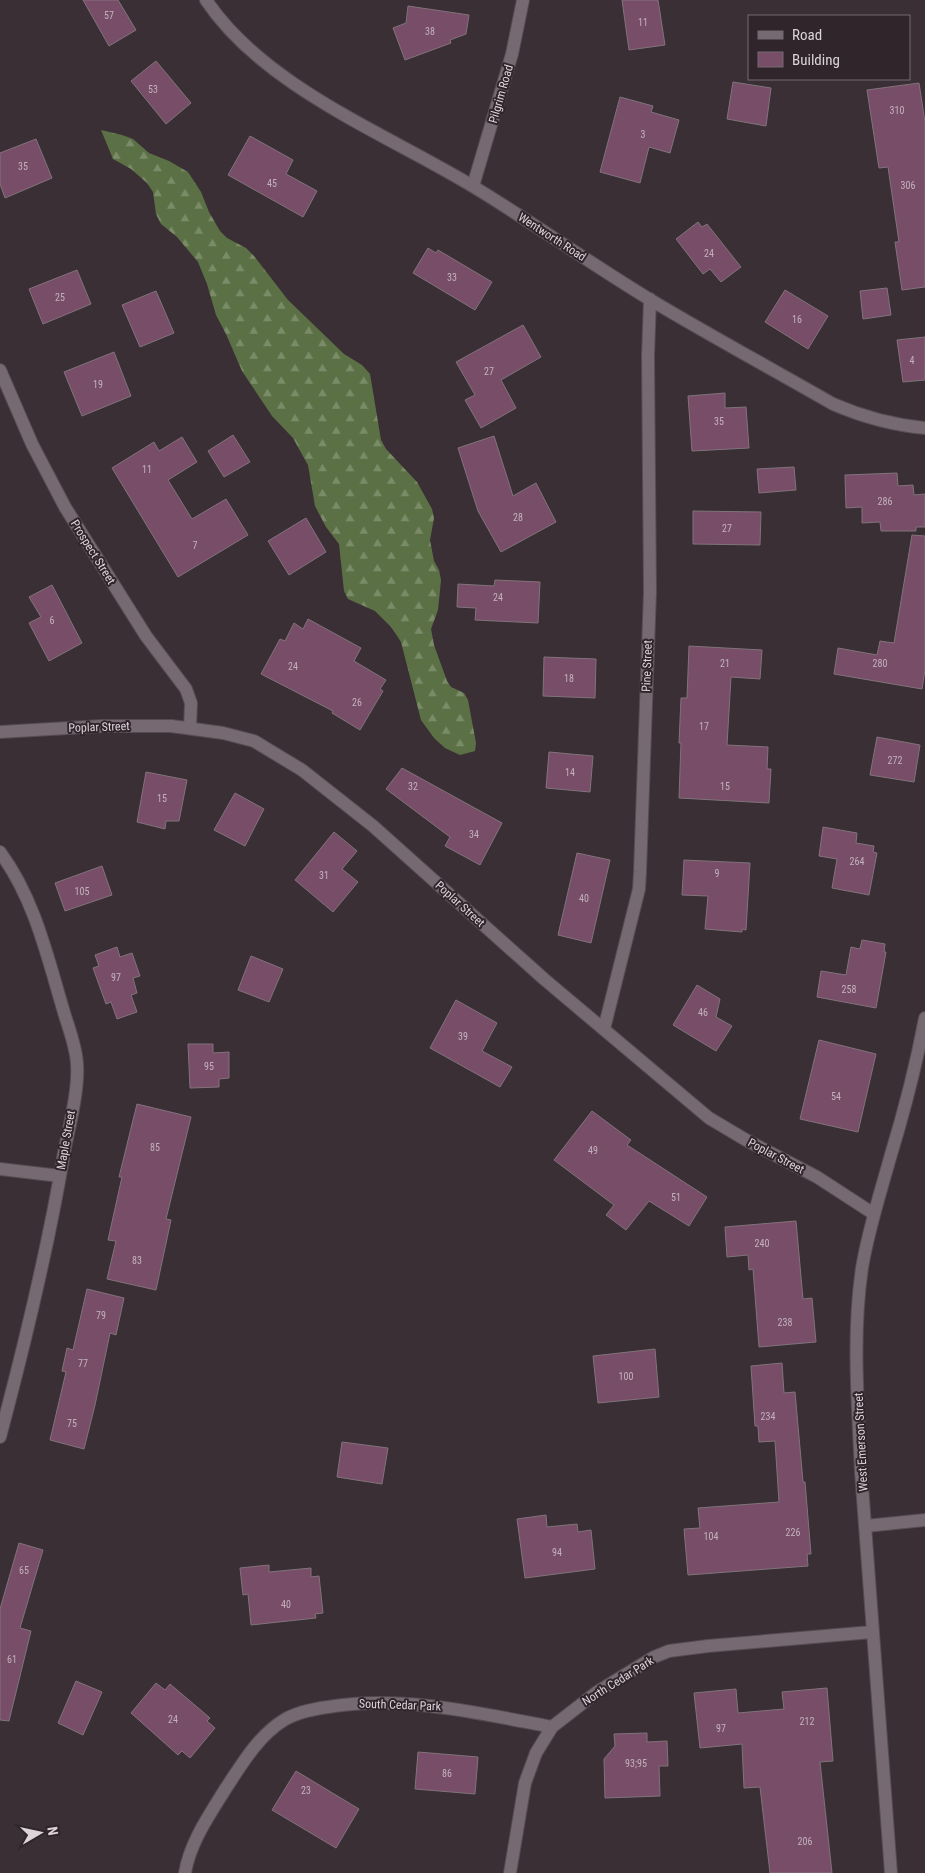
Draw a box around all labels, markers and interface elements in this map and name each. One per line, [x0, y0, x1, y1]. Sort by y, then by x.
house number: 57 [104, 10, 114, 21]
legend [748, 15, 910, 80]
house number: 11 [638, 17, 648, 28]
house number: 38 [425, 26, 435, 37]
text: Road [792, 26, 822, 44]
text: Building [792, 51, 840, 69]
street label: Pilgrim Road [486, 63, 516, 125]
house number: 53 [148, 84, 158, 95]
house number: 310 [890, 105, 904, 116]
house number: 3 [641, 129, 646, 140]
house number: 35 [18, 161, 28, 172]
house number: 45 [267, 178, 277, 189]
house number: 306 [901, 180, 915, 191]
street label: Wentworth Road [516, 210, 589, 264]
house number: 24 [704, 248, 714, 259]
house number: 33 [447, 272, 457, 283]
house number: 25 [55, 292, 65, 303]
house number: 16 [792, 314, 802, 325]
house number: 4 [910, 355, 915, 366]
house number: 27 [484, 366, 494, 377]
house number: 19 [93, 379, 103, 390]
house number: 35 [714, 416, 724, 427]
house number: 11 [142, 464, 152, 475]
house number: 286 [878, 496, 892, 507]
house number: 28 [513, 512, 523, 523]
street label: Prospect Street [68, 517, 119, 587]
house number: 27 [722, 523, 732, 534]
house number: 7 [193, 540, 198, 551]
house number: 24 [493, 592, 503, 603]
house number: 6 [50, 615, 55, 626]
street label: Pine Street [639, 639, 655, 692]
house number: 21 [720, 658, 730, 669]
house number: 280 [873, 658, 887, 669]
house number: 24 [288, 661, 298, 672]
house number: 18 [564, 673, 574, 684]
house number: 26 [352, 697, 362, 708]
street label: Poplar Street [68, 719, 130, 735]
house number: 17 [699, 721, 709, 732]
house number: 272 [888, 755, 902, 766]
house number: 14 [565, 767, 575, 778]
house number: 32 [408, 781, 418, 792]
house number: 15 [720, 781, 730, 792]
house number: 15 [157, 793, 167, 804]
house number: 34 [469, 829, 479, 840]
house number: 264 [850, 856, 864, 867]
house number: 9 [715, 868, 720, 879]
house number: 31 [319, 870, 329, 881]
street label: Poplar Street [432, 878, 488, 930]
house number: 105 [75, 886, 89, 897]
house number: 40 [579, 893, 589, 904]
house number: 97 [111, 972, 121, 983]
house number: 258 [842, 984, 856, 995]
house number: 46 [698, 1007, 708, 1018]
house number: 39 [458, 1031, 468, 1042]
house number: 95 [204, 1061, 214, 1072]
house number: 54 [831, 1091, 841, 1102]
street label: Maple Street [54, 1109, 78, 1171]
street label: Poplar Street [746, 1135, 807, 1177]
house number: 85 [150, 1142, 160, 1153]
house number: 49 [588, 1145, 598, 1156]
house number: 51 [671, 1192, 681, 1203]
house number: 240 [755, 1238, 769, 1249]
house number: 83 [132, 1255, 142, 1266]
house number: 79 [96, 1310, 106, 1321]
house number: 238 [778, 1317, 792, 1328]
house number: 77 [78, 1358, 88, 1369]
house number: 100 [619, 1371, 633, 1382]
street label: West Emerson Street [851, 1392, 871, 1492]
house number: 234 [761, 1411, 775, 1422]
house number: 75 [67, 1418, 77, 1429]
house number: 226 [786, 1527, 800, 1538]
house number: 104 [704, 1531, 718, 1542]
house number: 94 [552, 1547, 562, 1558]
house number: 65 [19, 1565, 29, 1576]
house number: 40 [281, 1599, 291, 1610]
street label: North Cedar Park [580, 1653, 657, 1709]
house number: 61 [7, 1654, 17, 1665]
street label: South Cedar Park [359, 1697, 442, 1713]
house number: 24 [168, 1714, 178, 1725]
house number: 212 [800, 1716, 814, 1727]
house number: 97 [716, 1723, 726, 1734]
house number: 93;95 [625, 1758, 647, 1769]
house number: 86 [442, 1768, 452, 1779]
house number: 23 [301, 1785, 311, 1796]
north arrow [15, 1808, 65, 1858]
text: N [44, 1825, 61, 1836]
house number: 206 [798, 1836, 812, 1847]

